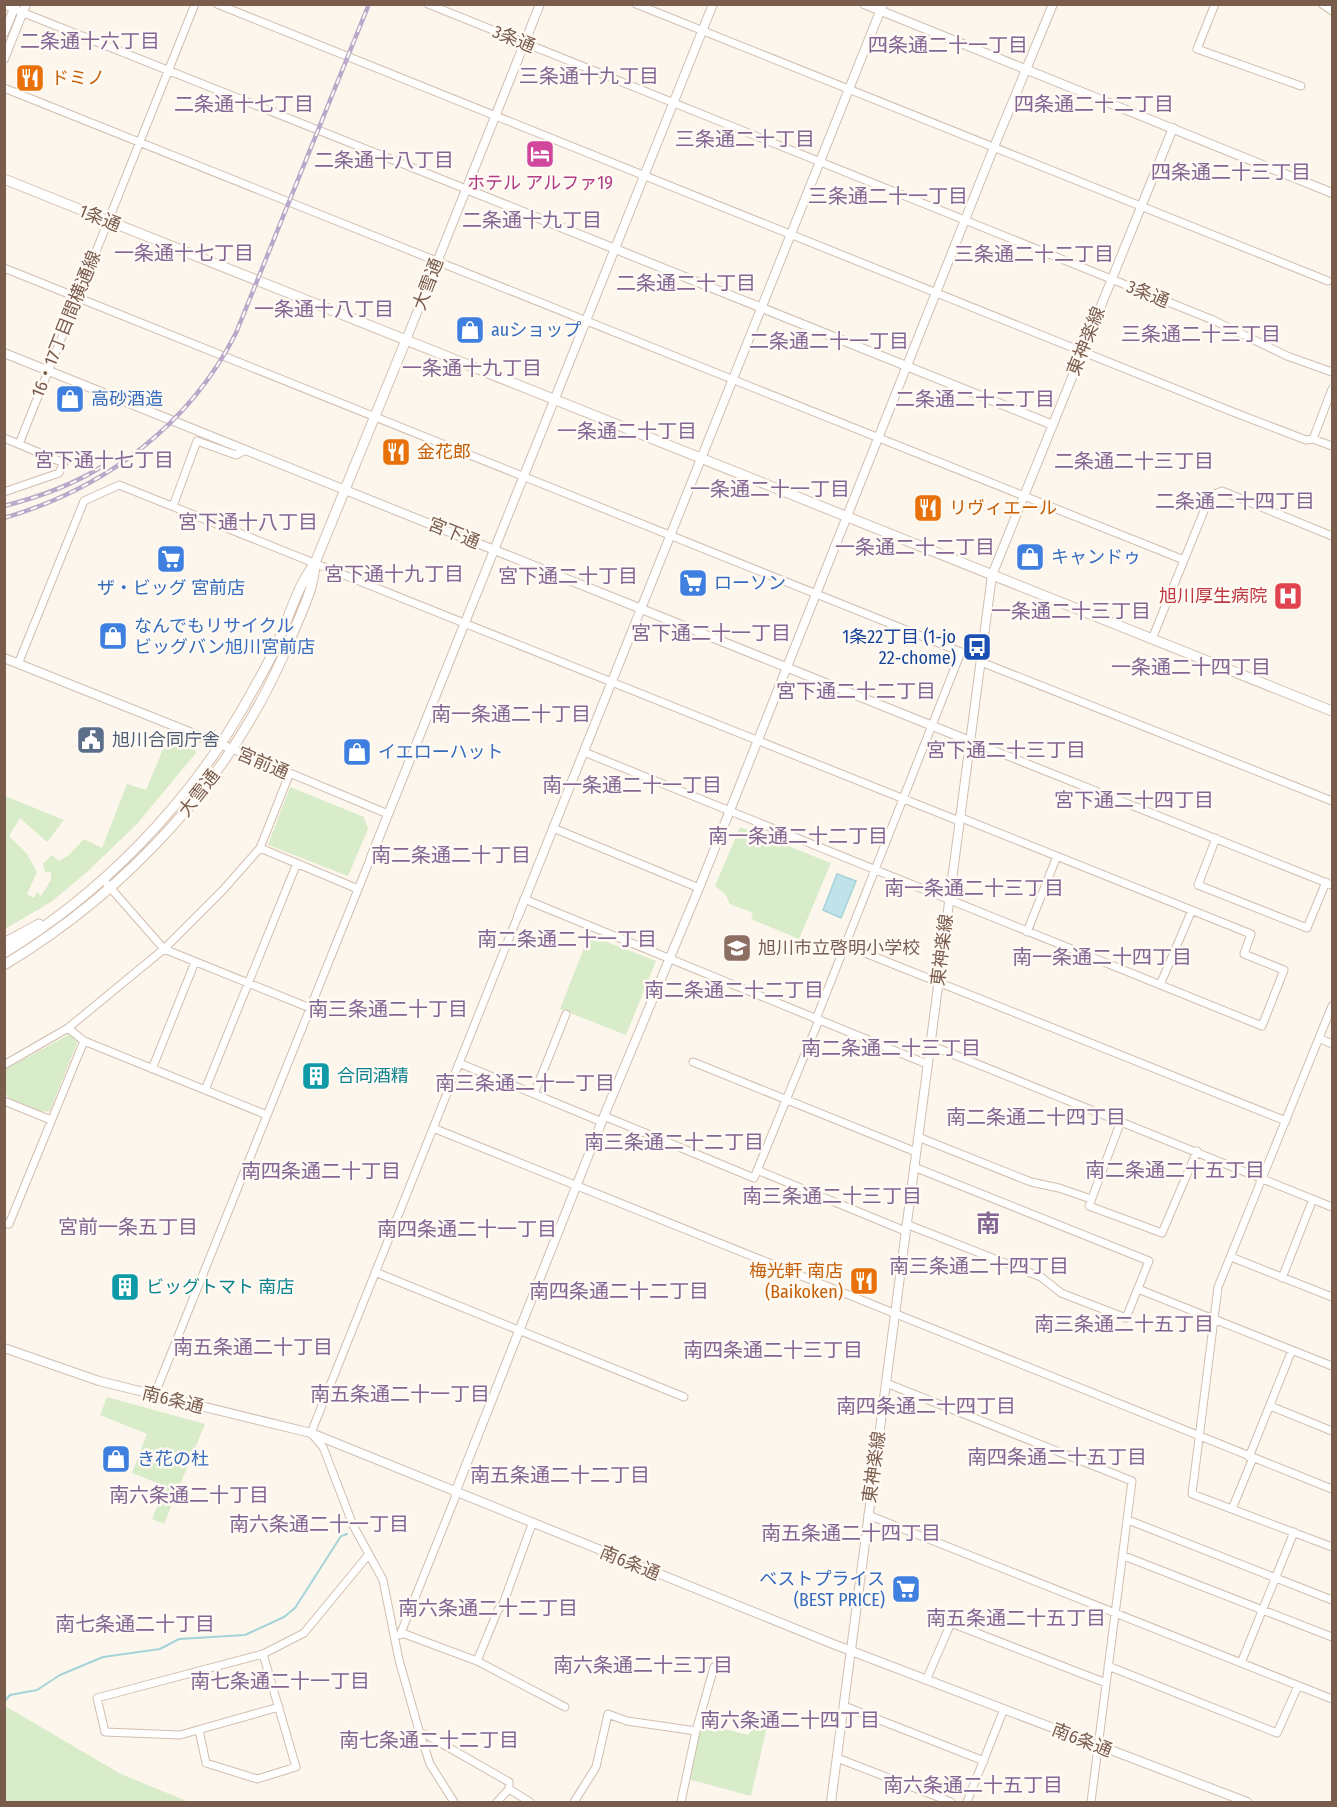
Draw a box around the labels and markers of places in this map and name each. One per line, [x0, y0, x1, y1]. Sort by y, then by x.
restaurant icon: ドミノ [14, 62, 46, 94]
place label: ドミノ [51, 67, 105, 89]
hotel icon: ホテル アルファ19 [524, 138, 556, 170]
place label: ホテル アルファ19 [467, 172, 613, 194]
shop icon: auショップ [454, 314, 486, 346]
place label: auショップ [491, 319, 581, 341]
shop icon: 高砂酒造 [54, 383, 86, 415]
place label: 高砂酒造 [91, 388, 163, 410]
restaurant icon: 金花郎 [380, 436, 412, 468]
place label: 金花郎 [417, 441, 471, 463]
restaurant icon: リヴィエール [912, 492, 944, 524]
place label: リヴィエール [949, 497, 1057, 519]
shop icon: キャンドゥ [1014, 541, 1046, 573]
supermarket icon: ザ・ビッグ 宮前店 [155, 543, 187, 575]
place label: キャンドゥ [1051, 546, 1141, 568]
supermarket icon: ローソン [677, 567, 709, 599]
place label: ローソン [714, 572, 786, 594]
place label: ザ・ビッグ 宮前店 [97, 577, 245, 599]
hospital icon: 旭川厚生病院 [1272, 580, 1304, 612]
place label: 旭川厚生病院 [1159, 585, 1267, 607]
place label: なんでもリサイクル ビッグバン旭川宮前店 [134, 615, 315, 658]
shop icon: なんでもリサイクル ビッグバン旭川宮前店 [97, 620, 129, 652]
place label: 1条22丁目 (1-jo 22-chome) [842, 626, 956, 669]
bus stop icon: 1条22丁目 (1-jo 22-chome) [961, 631, 993, 663]
public building icon: 旭川合同庁舎 [75, 724, 107, 756]
place label: 旭川合同庁舎 [112, 729, 220, 751]
shop icon: イエローハット [341, 736, 373, 768]
place label: イエローハット [378, 741, 503, 763]
school or university icon: 旭川市立啓明小学校 [721, 932, 753, 964]
place label: 旭川市立啓明小学校 [758, 937, 920, 959]
building icon: 合同酒精 [300, 1060, 332, 1092]
place label: 合同酒精 [337, 1065, 409, 1087]
place label: 梅光軒 南店 (Baikoken) [749, 1260, 843, 1303]
restaurant icon: 梅光軒 南店 (Baikoken) [848, 1265, 880, 1297]
building icon: ビッグトマト 南店 [109, 1271, 141, 1303]
place label: ビッグトマト 南店 [146, 1276, 294, 1298]
shop icon: き花の杜 [100, 1443, 132, 1475]
place label: き花の杜 [137, 1448, 209, 1470]
place label: ベストプライス (BEST PRICE) [759, 1568, 885, 1611]
supermarket icon: ベストプライス (BEST PRICE) [890, 1573, 922, 1605]

